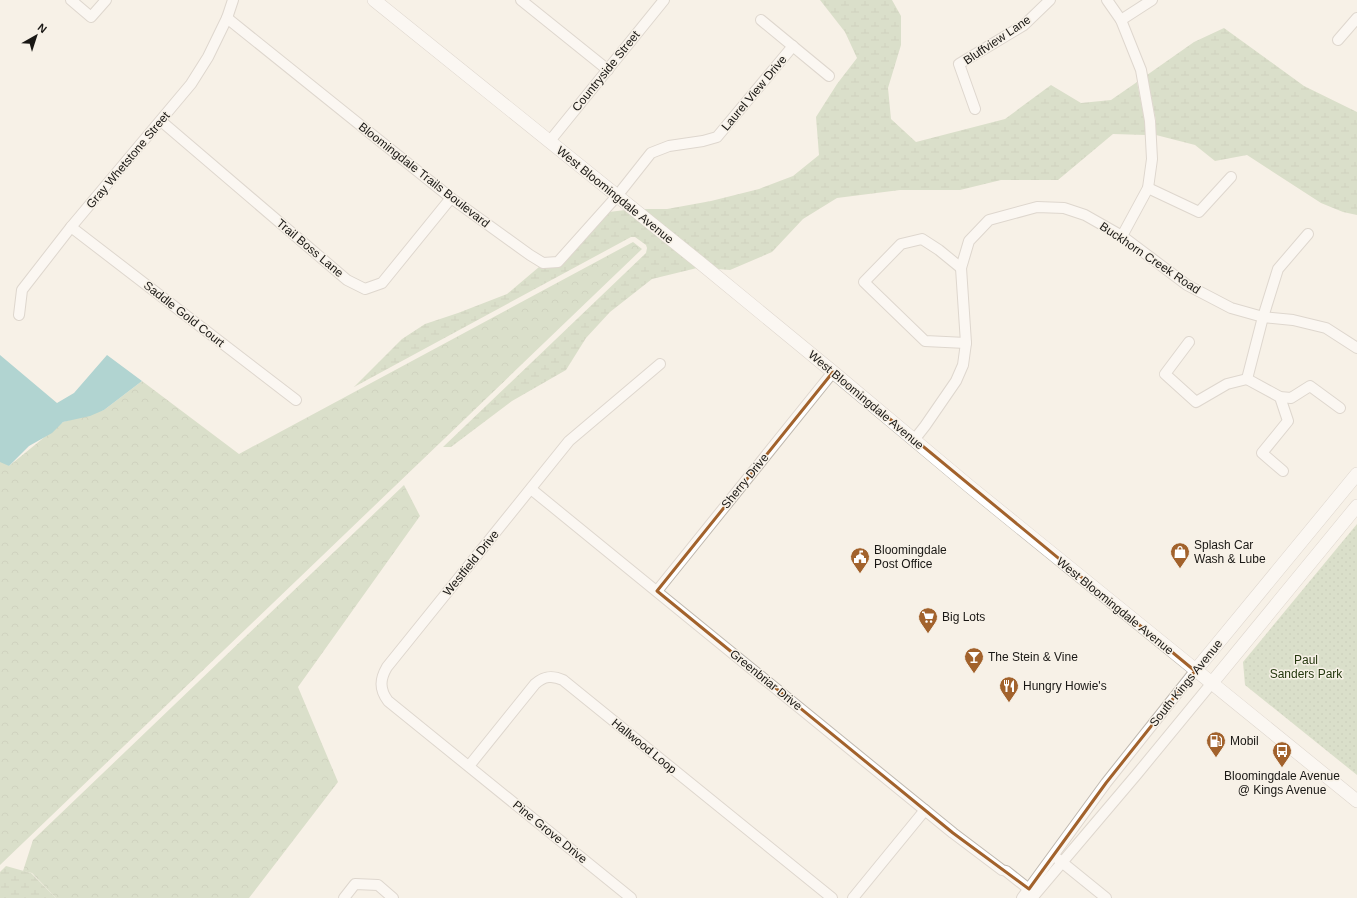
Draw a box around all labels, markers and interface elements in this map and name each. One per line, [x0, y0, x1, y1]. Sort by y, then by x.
street label: Bluffview Lane [961, 12, 1033, 68]
north arrow [16, 16, 56, 56]
text: N [35, 21, 49, 35]
street label: Countryside Street [569, 27, 643, 114]
street label: Laurel View Drive [718, 52, 790, 133]
street label: Gray Whetstone Street [83, 108, 173, 211]
street label: Bloomingdale Trails Boulevard [356, 120, 492, 230]
street label: West Bloomingdale Avenue [554, 144, 677, 247]
street label: Trail Boss Lane [274, 216, 347, 280]
street label: Buckhorn Creek Road [1097, 219, 1203, 297]
street label: Saddle Gold Court [141, 278, 228, 350]
street label: West Bloomingdale Avenue [805, 348, 927, 453]
street label: Sherry Drive [719, 450, 772, 511]
street label: Westfield Drive [440, 527, 502, 599]
place label: Splash Car Wash & Lube [1194, 538, 1266, 566]
shop icon: Splash Car Wash & Lube [1169, 541, 1191, 569]
place label: Bloomingdale Post Office [874, 543, 947, 571]
public building icon: Bloomingdale Post Office [849, 546, 871, 574]
street label: West Bloomingdale Avenue [1054, 555, 1177, 658]
supermarket icon: Big Lots [917, 606, 939, 634]
place label: Big Lots [942, 610, 985, 624]
street label: South Kings Avenue [1147, 636, 1226, 729]
bar icon: The Stein & Vine [963, 646, 985, 674]
street label: Greenbriar Drive [727, 647, 805, 714]
place label: The Stein & Vine [988, 650, 1078, 664]
park label: Paul Sanders Park [1270, 653, 1343, 681]
restaurant icon: Hungry Howie's [998, 675, 1020, 703]
place label: Hungry Howie's [1023, 679, 1107, 693]
street label: Hallwood Loop [609, 716, 680, 777]
fuel station icon: Mobil [1205, 730, 1227, 758]
place label: Mobil [1230, 734, 1259, 748]
bus stop icon: Bloomingdale Avenue @ Kings Avenue [1271, 740, 1293, 768]
place label: Bloomingdale Avenue @ Kings Avenue [1224, 769, 1340, 797]
street label: Pine Grove Drive [510, 798, 590, 866]

